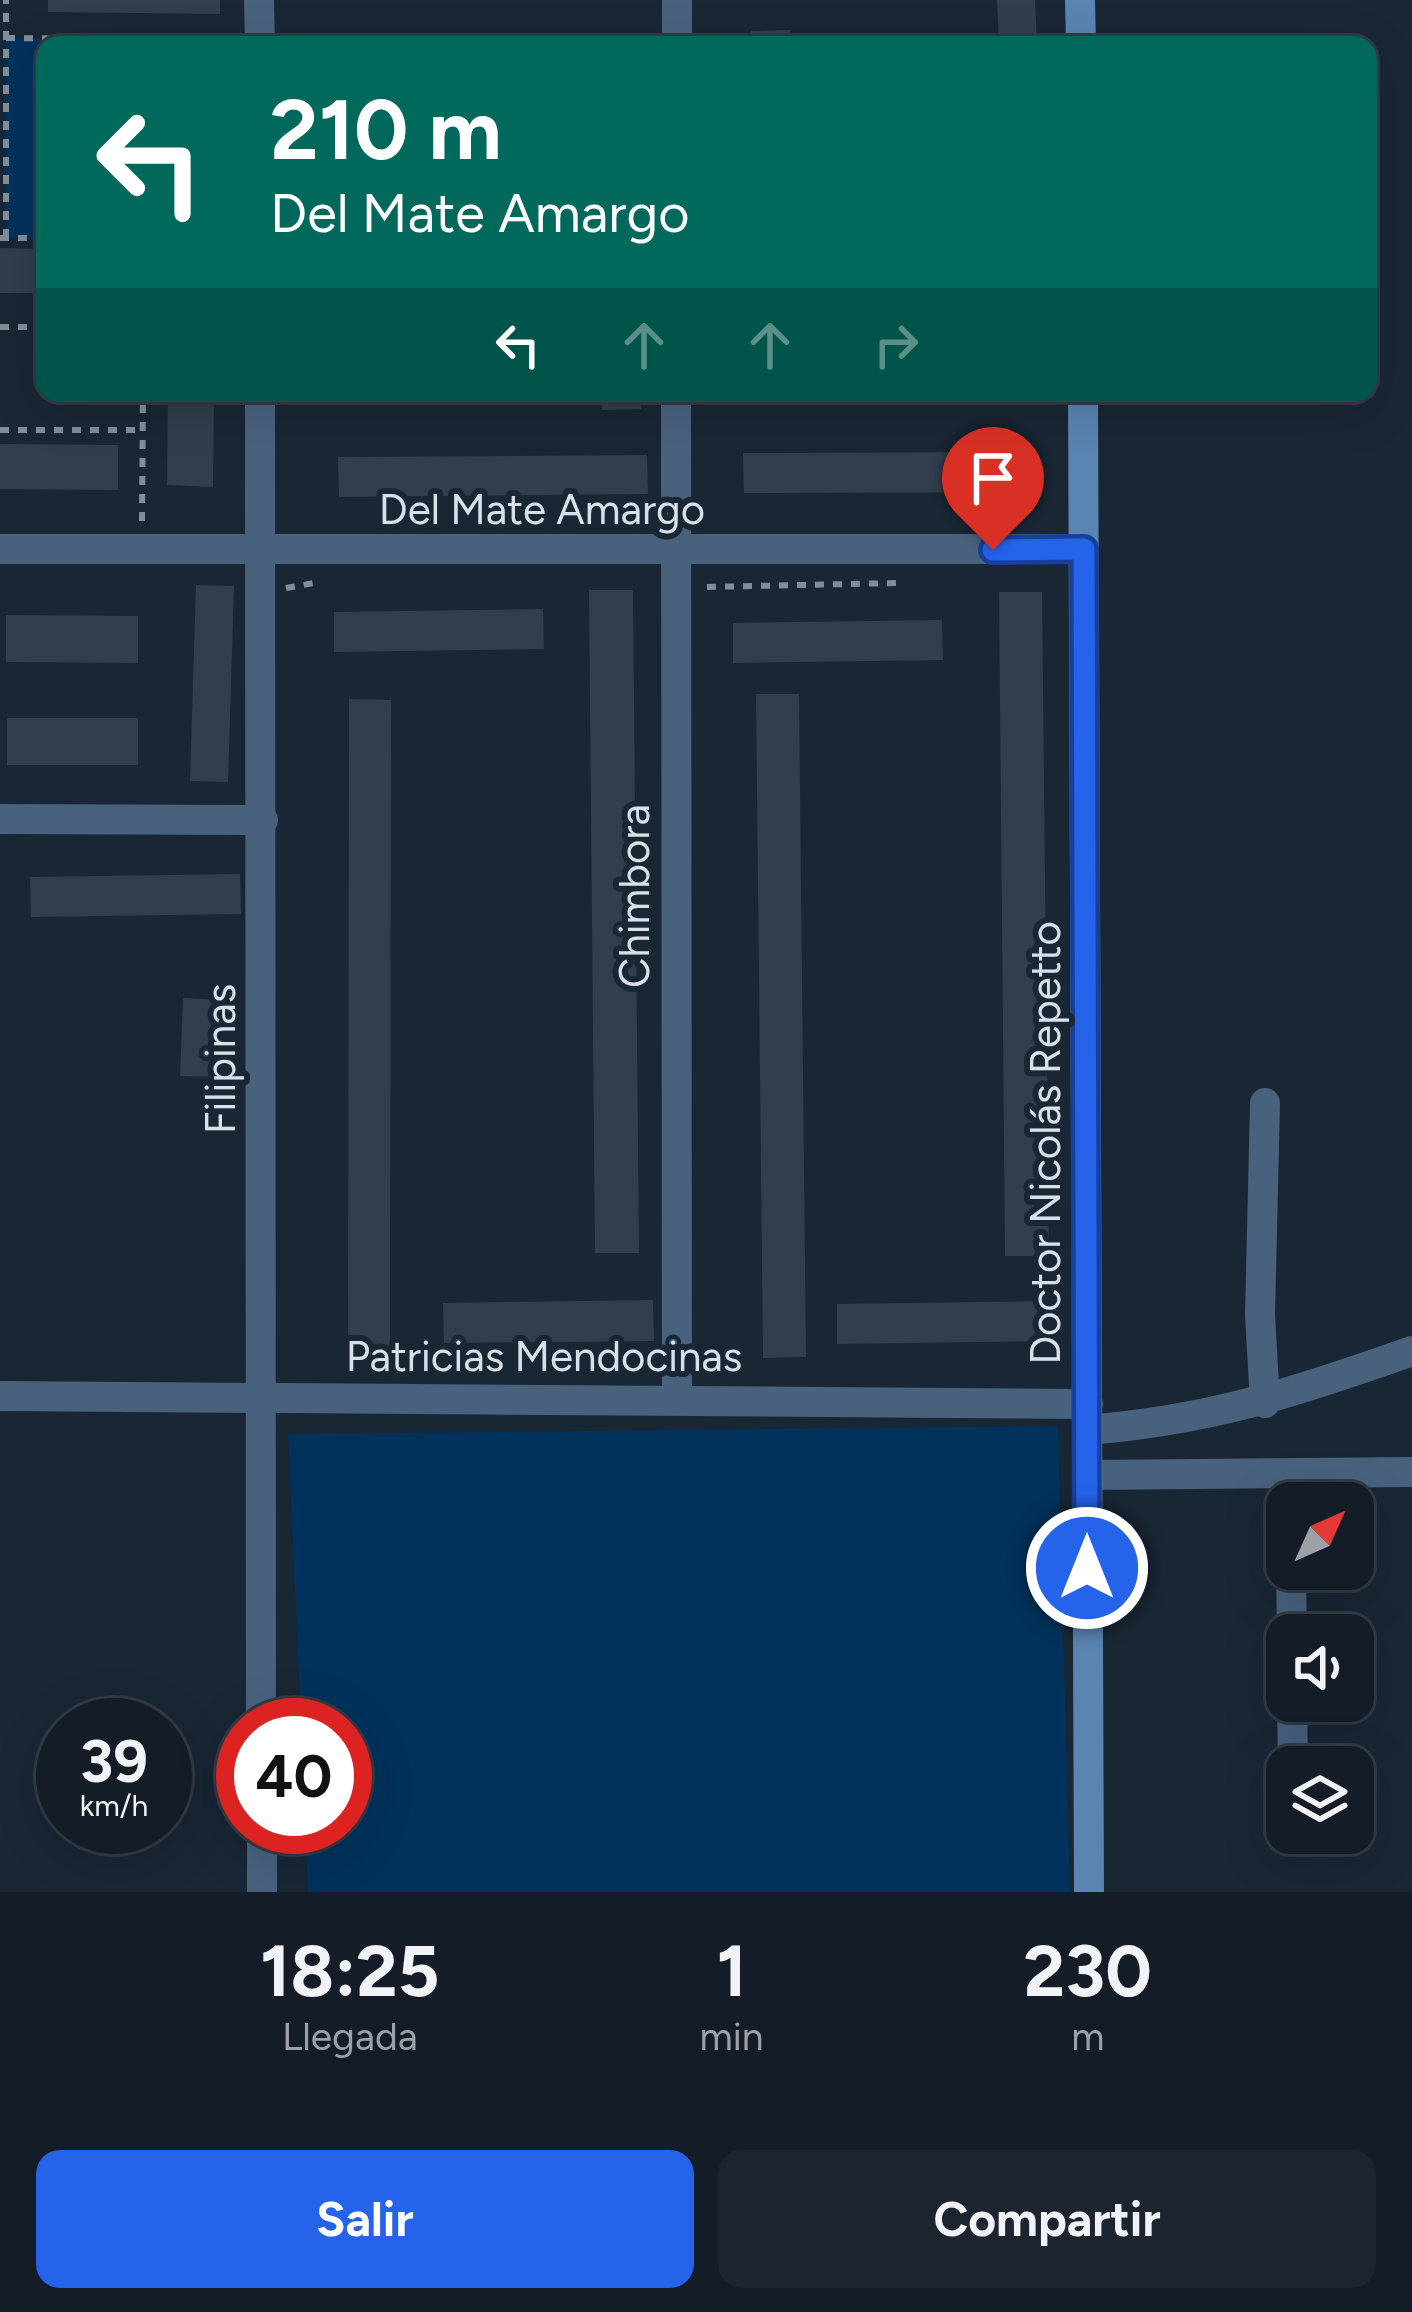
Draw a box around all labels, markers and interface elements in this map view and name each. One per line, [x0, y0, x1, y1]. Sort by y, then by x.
text: 210 m [270, 79, 502, 180]
icon: left [72, 84, 228, 240]
text: Del Mate Amargo [270, 181, 690, 246]
icon: left [485, 312, 551, 378]
icon: ahead [611, 312, 677, 378]
icon: ahead [737, 312, 803, 378]
icon: right [863, 312, 929, 378]
pin [942, 427, 1044, 550]
icon: arrive [960, 445, 1026, 511]
street label: Del Mate Amargo [379, 484, 705, 535]
street label: Chimbora [609, 804, 660, 988]
street label: Doctor Nicolás Repetto [1020, 921, 1071, 1365]
street label: Filipinas [195, 984, 246, 1134]
street label: Patricias Mendocinas [346, 1331, 742, 1382]
north arrow [1266, 1482, 1374, 1590]
map controls [1266, 1482, 1374, 1854]
position arrow [1024, 1505, 1150, 1631]
button: sound [1266, 1614, 1374, 1722]
speed limit sign: 40 [216, 1698, 372, 1854]
text: 39 [80, 1725, 148, 1797]
button: layers [1266, 1746, 1374, 1854]
text: km/h [80, 1787, 148, 1824]
text: 18:25 [260, 1928, 440, 2014]
text: 1 [716, 1928, 747, 2014]
text: 230 [1024, 1928, 1152, 2014]
text: Llegada [282, 2013, 418, 2060]
text: min [700, 2013, 764, 2060]
text: m [1071, 2013, 1104, 2060]
button: Salir [36, 2150, 694, 2288]
button: Compartir [718, 2150, 1376, 2288]

